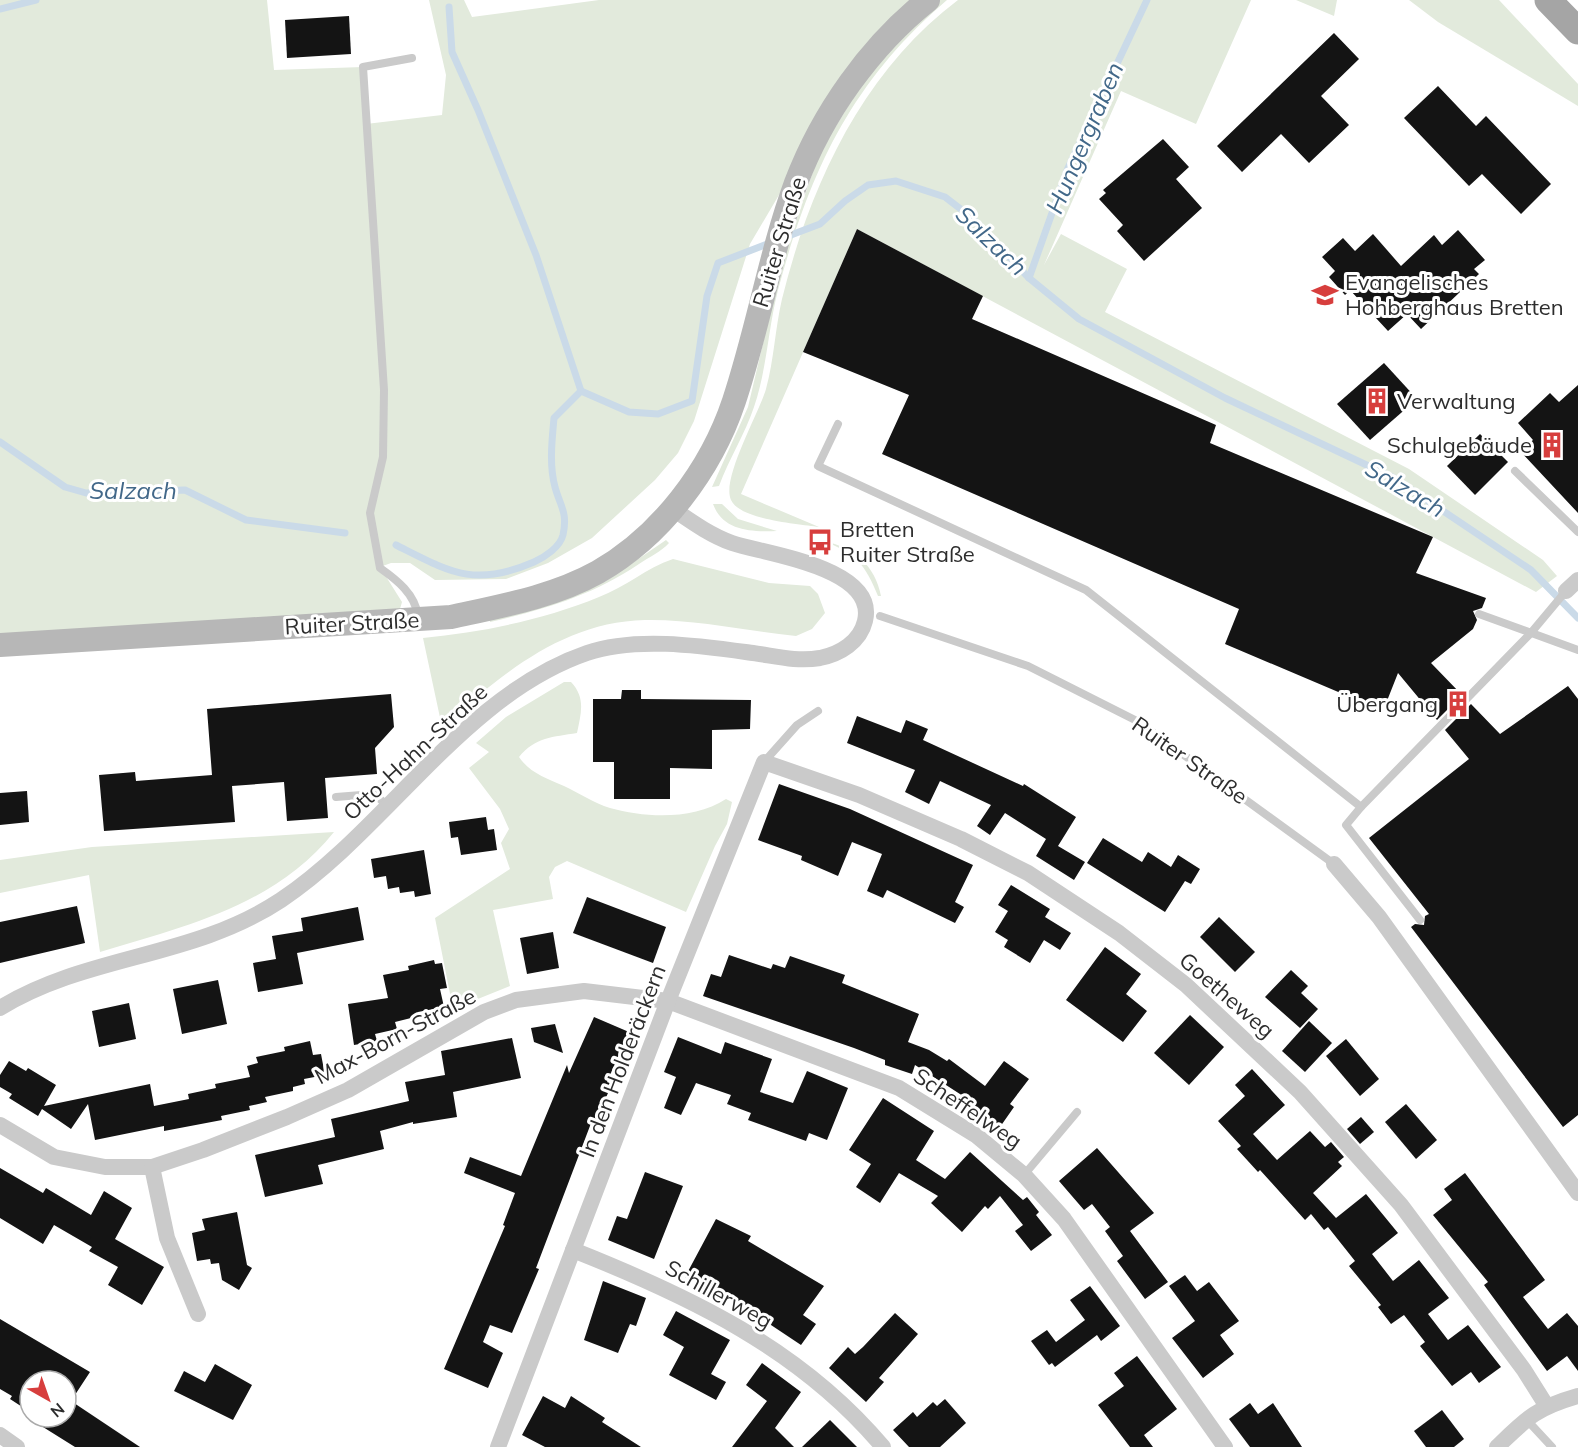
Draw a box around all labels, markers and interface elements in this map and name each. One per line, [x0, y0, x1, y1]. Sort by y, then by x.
water label: Hungergraben [1039, 57, 1129, 218]
street label: Ruiter Straße [746, 173, 812, 311]
water label: Salzach [950, 199, 1034, 282]
place label: Evangelisches Hohberghaus Bretten [1345, 268, 1564, 321]
school or university icon: Evangelisches Hohberghaus Bretten [1310, 280, 1340, 310]
building icon: Verwaltung [1362, 386, 1392, 416]
place label: Verwaltung [1397, 387, 1516, 415]
building icon: Schulgebäude [1537, 430, 1567, 460]
place label: Schulgebäude [1387, 431, 1532, 459]
water label: Salzach [1360, 453, 1451, 524]
water label: Salzach [89, 475, 177, 505]
place label: Bretten Ruiter Straße [840, 515, 975, 568]
bus stop icon: Bretten Ruiter Straße [805, 527, 835, 557]
street label: Ruiter Straße [284, 605, 420, 641]
street label: Otto-Hahn-Straße [337, 678, 493, 826]
building icon: Übergang [1443, 689, 1473, 719]
place label: Übergang [1336, 690, 1438, 718]
street label: Ruiter Straße [1127, 710, 1253, 810]
street label: Goetheweg [1174, 946, 1280, 1044]
street label: In den Holderäckern [572, 961, 672, 1161]
street label: Max-Born-Straße [310, 982, 480, 1090]
street label: Scheffelweg [908, 1061, 1028, 1155]
street label: Schillerweg [661, 1253, 777, 1335]
north arrow [18, 1369, 78, 1429]
text: N [47, 1399, 69, 1422]

